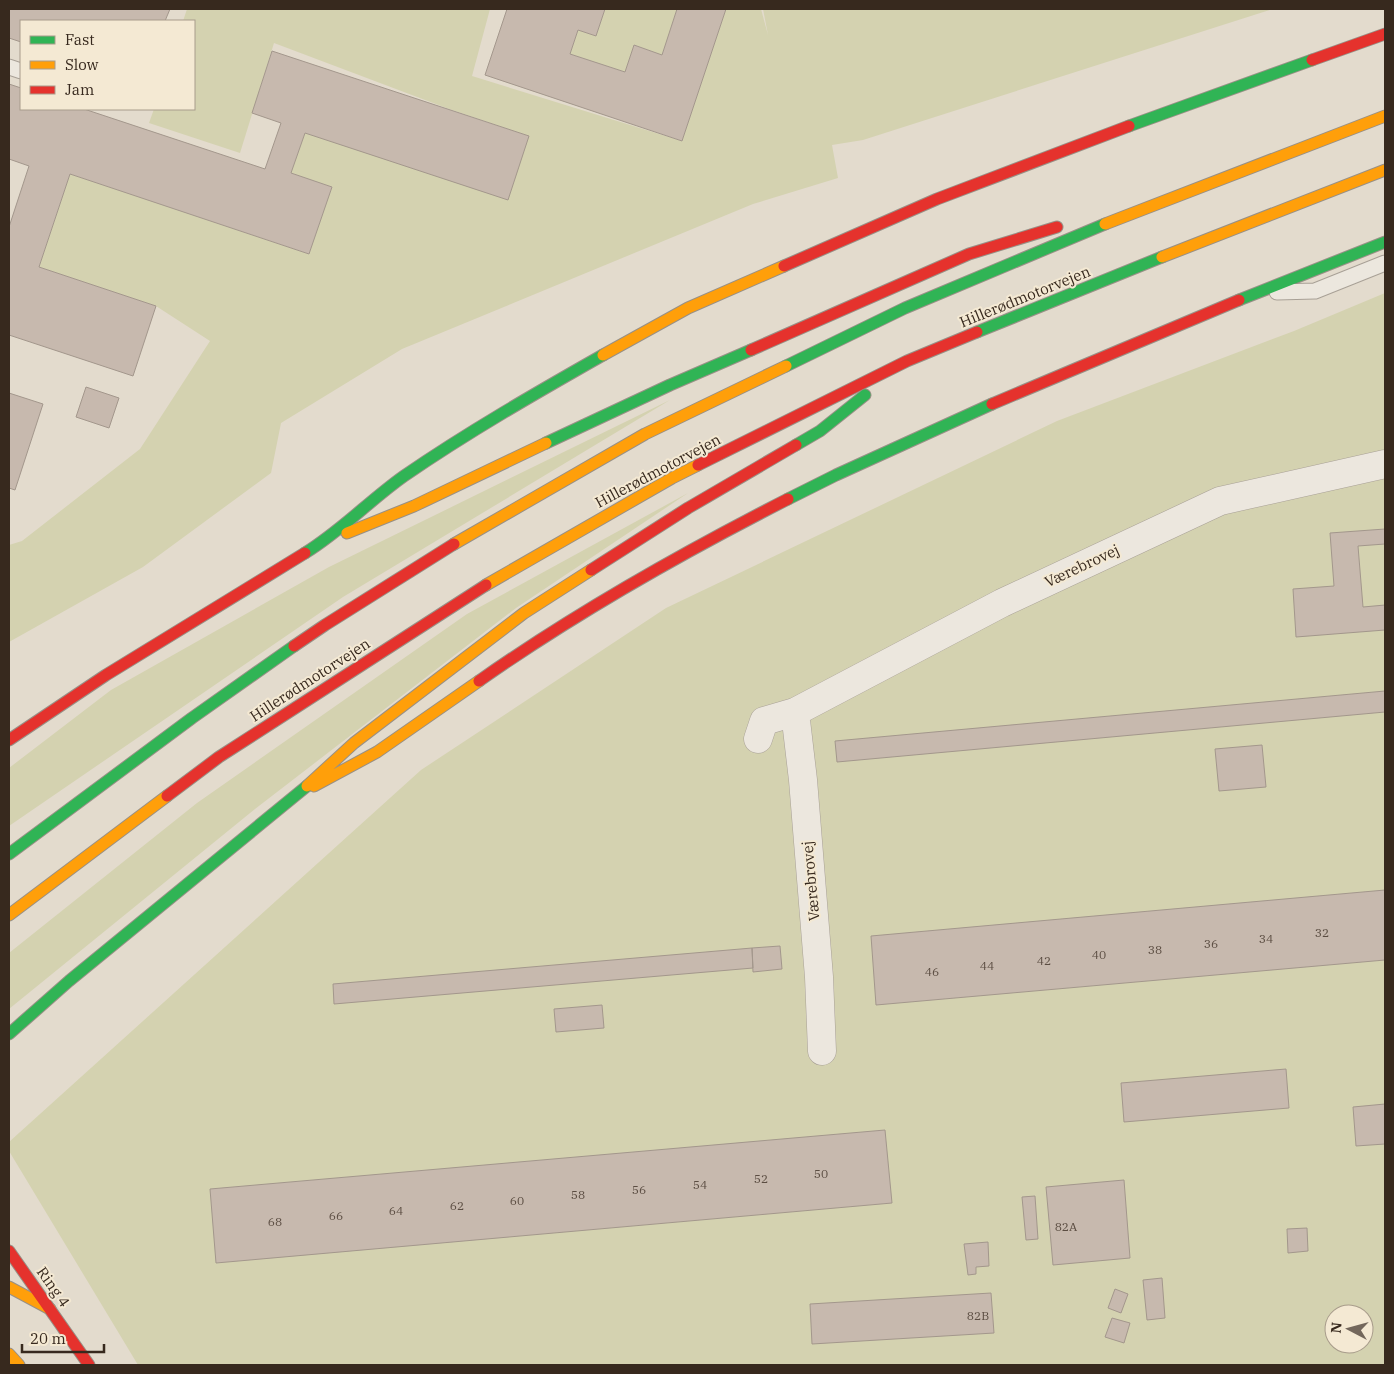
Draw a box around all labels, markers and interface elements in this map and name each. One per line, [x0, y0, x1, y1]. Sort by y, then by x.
legend [20, 20, 195, 110]
text: Fast [65, 30, 95, 49]
text: Slow [65, 55, 99, 74]
text: Jam [65, 80, 94, 99]
street label: Hillerødmotorvejen [957, 261, 1093, 331]
street label: Hillerødmotorvejen [592, 429, 724, 512]
street label: Værebrovej [1041, 540, 1122, 591]
street label: Hillerødmotorvejen [246, 633, 374, 726]
street label: Værebrovej [798, 840, 823, 922]
house number: 32 [1315, 925, 1329, 940]
house number: 34 [1259, 931, 1273, 946]
house number: 36 [1204, 936, 1218, 951]
house number: 38 [1148, 942, 1162, 957]
house number: 40 [1092, 947, 1106, 962]
house number: 42 [1037, 953, 1051, 968]
house number: 44 [980, 958, 994, 973]
house number: 46 [925, 964, 939, 979]
house number: 50 [814, 1166, 828, 1181]
house number: 52 [754, 1171, 768, 1186]
house number: 54 [693, 1177, 707, 1192]
house number: 56 [632, 1182, 646, 1197]
house number: 58 [571, 1187, 585, 1202]
house number: 60 [510, 1193, 524, 1208]
house number: 62 [450, 1198, 464, 1213]
house number: 64 [389, 1203, 403, 1218]
house number: 66 [329, 1208, 343, 1223]
house number: 68 [268, 1214, 282, 1229]
house number: 82A [1055, 1219, 1078, 1234]
street label: Ring 4 [33, 1263, 74, 1311]
north arrow [1324, 1304, 1374, 1354]
house number: 82B [967, 1308, 989, 1323]
text: N [1327, 1321, 1346, 1334]
scale bar [22, 1322, 105, 1354]
text: 20 m [30, 1329, 66, 1348]

